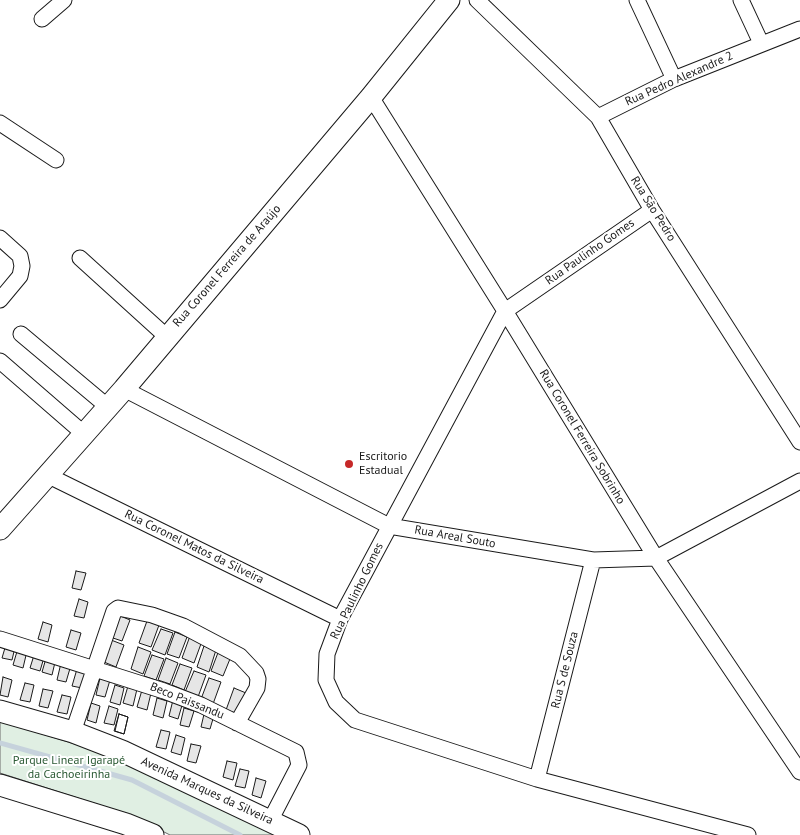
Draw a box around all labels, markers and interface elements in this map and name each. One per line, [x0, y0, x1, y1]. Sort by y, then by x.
street label: Rua Pedro Alexandre 2 [623, 49, 735, 109]
street label: Rua São Pedro [627, 174, 679, 244]
street label: Rua Coronel Ferreira de Araújo [170, 202, 284, 330]
street label: Rua Paulinho Gomes [543, 216, 637, 288]
street label: Rua Coronel Ferreira Sobrinho [536, 367, 628, 507]
place label: Escritorio Estadual [359, 450, 407, 478]
marker: Escritorio Estadual [343, 458, 355, 470]
street label: Rua Coronel Matos da Silveira [122, 507, 266, 587]
street label: Rua Areal Souto [413, 523, 497, 551]
street label: Rua Paulinho Gomes [327, 540, 387, 642]
street label: Rua S de Souza [549, 630, 581, 710]
street label: Beco Paissandu [148, 680, 226, 722]
park label: Parque Linear Igarapé da Cachoeirinha [13, 754, 125, 782]
street label: Avenida Marques da Silveira [139, 754, 275, 828]

